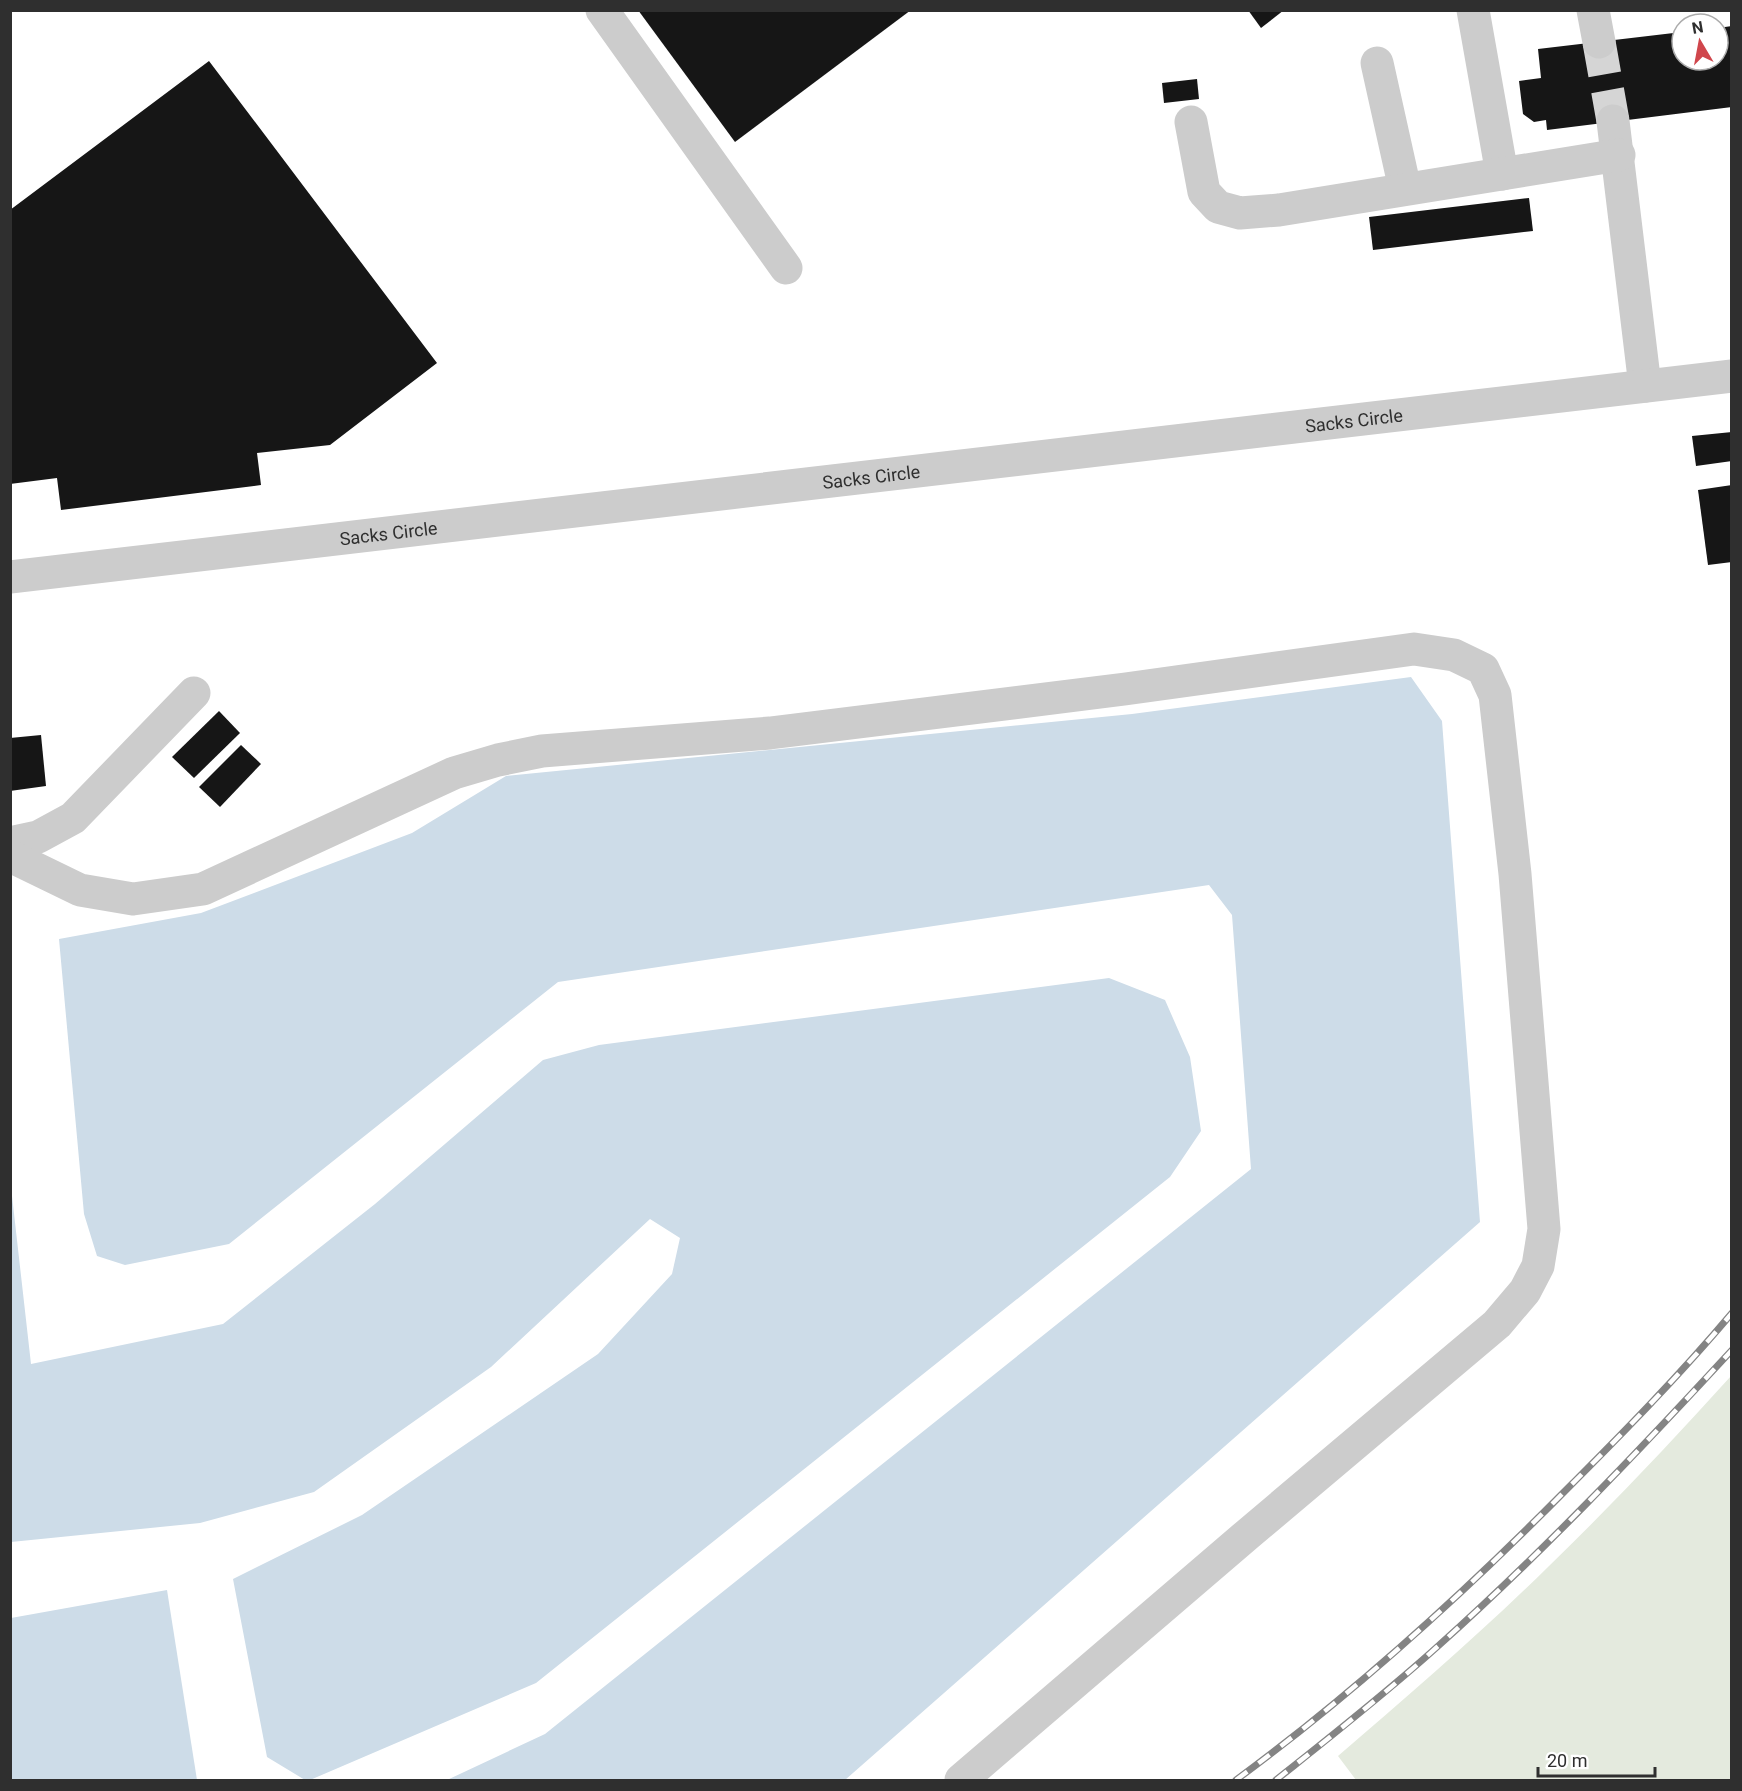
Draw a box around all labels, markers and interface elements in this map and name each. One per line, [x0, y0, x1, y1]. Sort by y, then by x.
north arrow [1670, 12, 1730, 72]
text: N [1690, 17, 1705, 38]
street label: Sacks Circle [1304, 404, 1404, 436]
street label: Sacks Circle [821, 460, 921, 493]
street label: Sacks Circle [338, 517, 438, 549]
scale bar [1538, 1740, 1655, 1778]
text: 20 m [1547, 1750, 1587, 1771]

